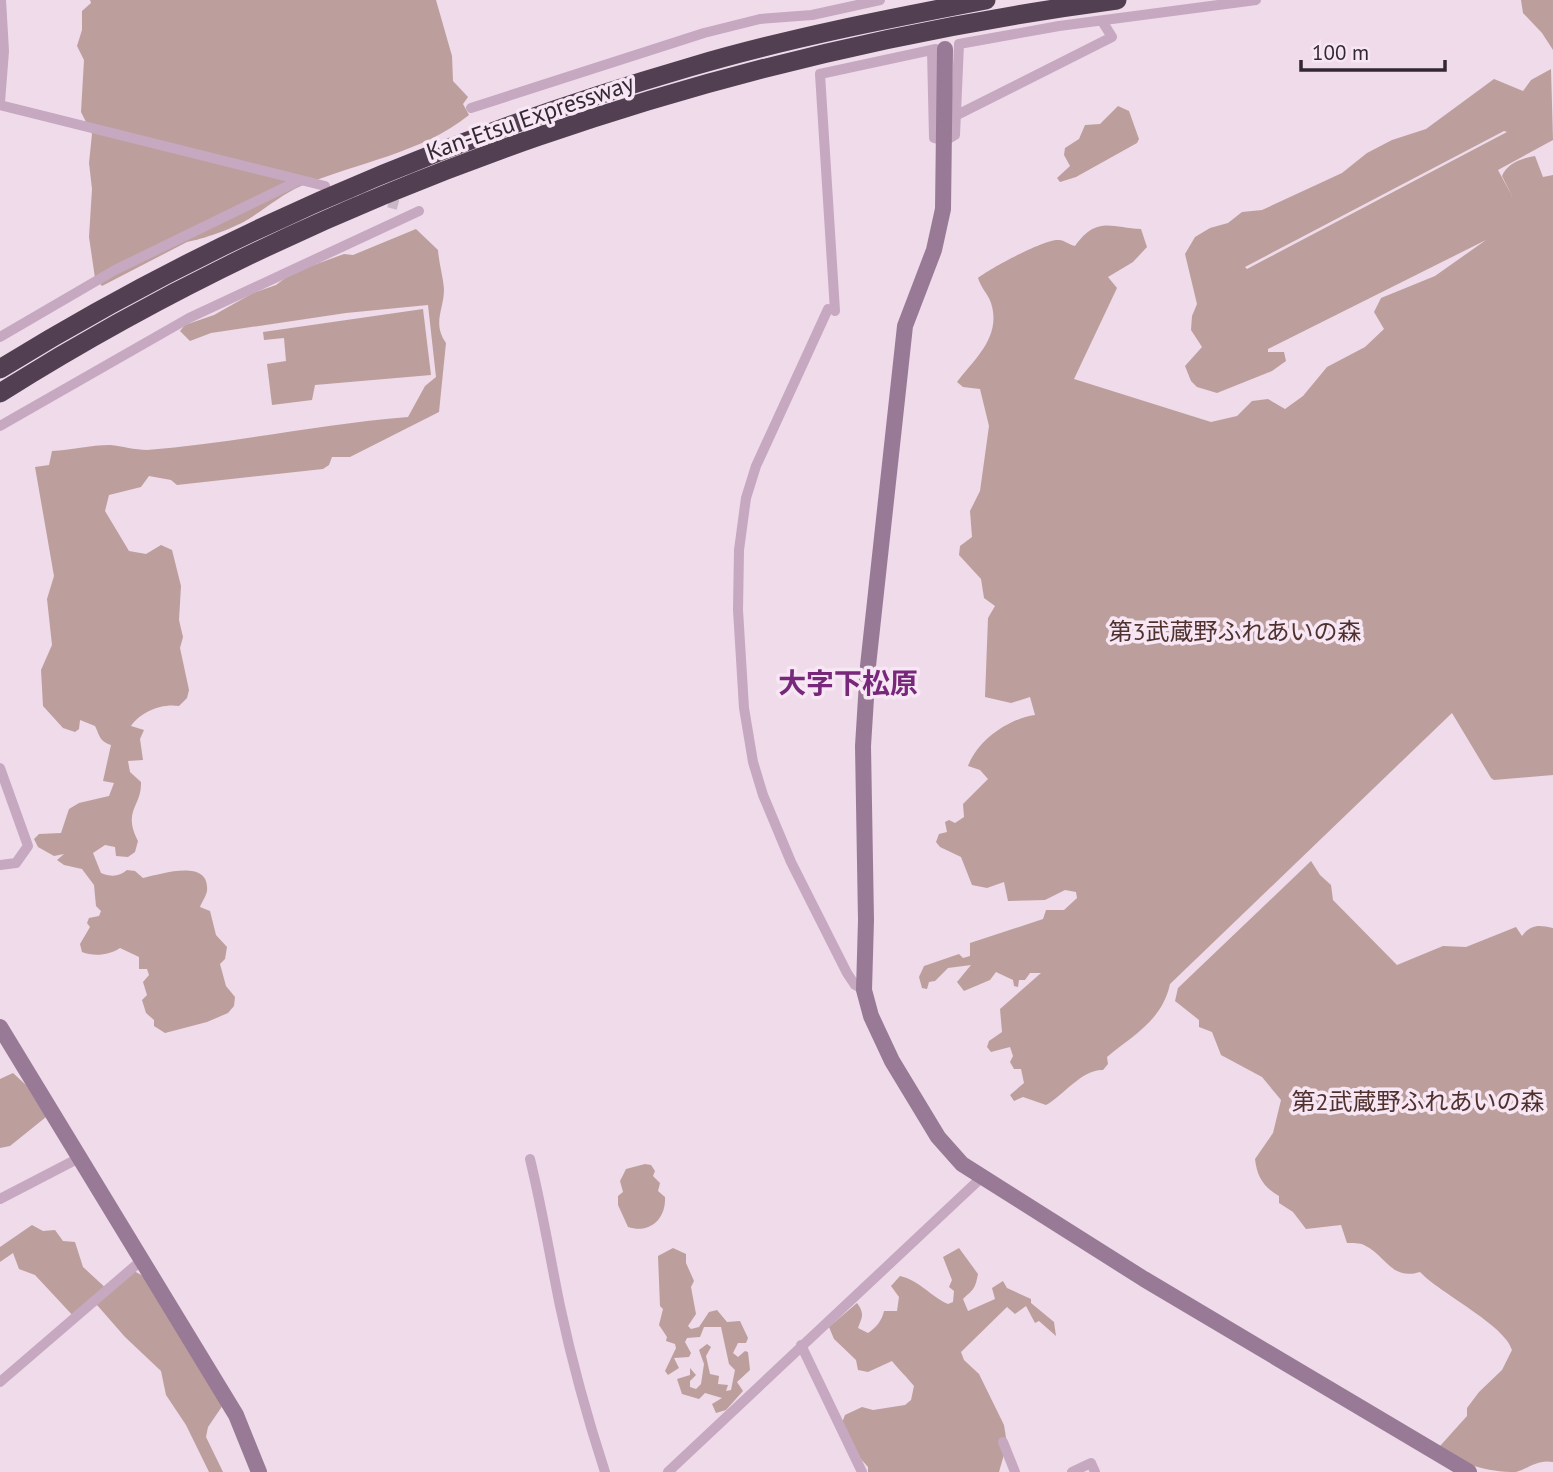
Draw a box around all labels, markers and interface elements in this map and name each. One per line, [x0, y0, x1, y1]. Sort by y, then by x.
scale bar [1301, 28, 1444, 72]
text: 100 m [1312, 39, 1369, 66]
street label: Kan-Etsu Expressway [422, 67, 638, 167]
park label: 第3武蔵野ふれあいの森 [1108, 616, 1362, 647]
district label: 大字下松原 [778, 664, 918, 701]
park label: 第2武蔵野ふれあいの森 [1291, 1086, 1545, 1117]

